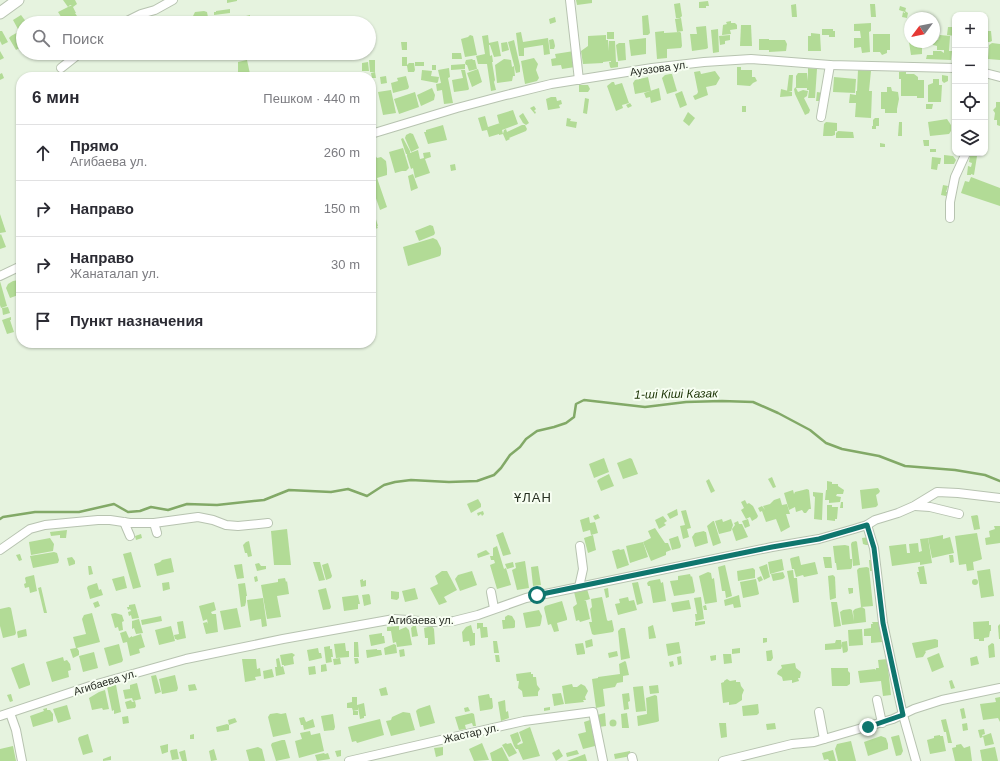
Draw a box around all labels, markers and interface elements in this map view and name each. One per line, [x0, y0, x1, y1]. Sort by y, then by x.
north arrow [904, 12, 940, 48]
map controls [952, 12, 988, 156]
button: + [952, 12, 988, 48]
search box [16, 16, 376, 60]
icon: search [30, 27, 52, 49]
text: Поиск [62, 30, 104, 47]
button: − [952, 48, 988, 84]
street label: Ауэзова ул. [629, 58, 689, 78]
button: locate [952, 84, 988, 120]
text: 6 мин [32, 88, 79, 107]
text: Пешком · 440 m [263, 91, 360, 106]
button: layers [952, 120, 988, 156]
text: Прямо [70, 137, 119, 154]
icon: ahead [32, 142, 54, 164]
text: 260 m [324, 145, 360, 160]
text: Агибаева ул. [70, 154, 147, 169]
icon: right [32, 198, 54, 220]
text: Направо [70, 200, 134, 217]
text: 150 m [324, 201, 360, 216]
text: Направо [70, 249, 134, 266]
icon: right [32, 254, 54, 276]
text: 30 m [331, 257, 360, 272]
text: Жанаталап ул. [70, 266, 159, 281]
icon: arrive [32, 310, 54, 332]
text: Пункт назначения [70, 312, 203, 329]
water label: 1-ші Кіші Казак [634, 386, 719, 402]
district label: ҰЛАН [514, 490, 552, 505]
route start [528, 586, 546, 604]
street label: Агибаева ул. [388, 614, 454, 626]
street label: Агибаева ул. [72, 667, 138, 697]
route end [859, 718, 877, 736]
street label: Жастар ул. [442, 721, 500, 745]

